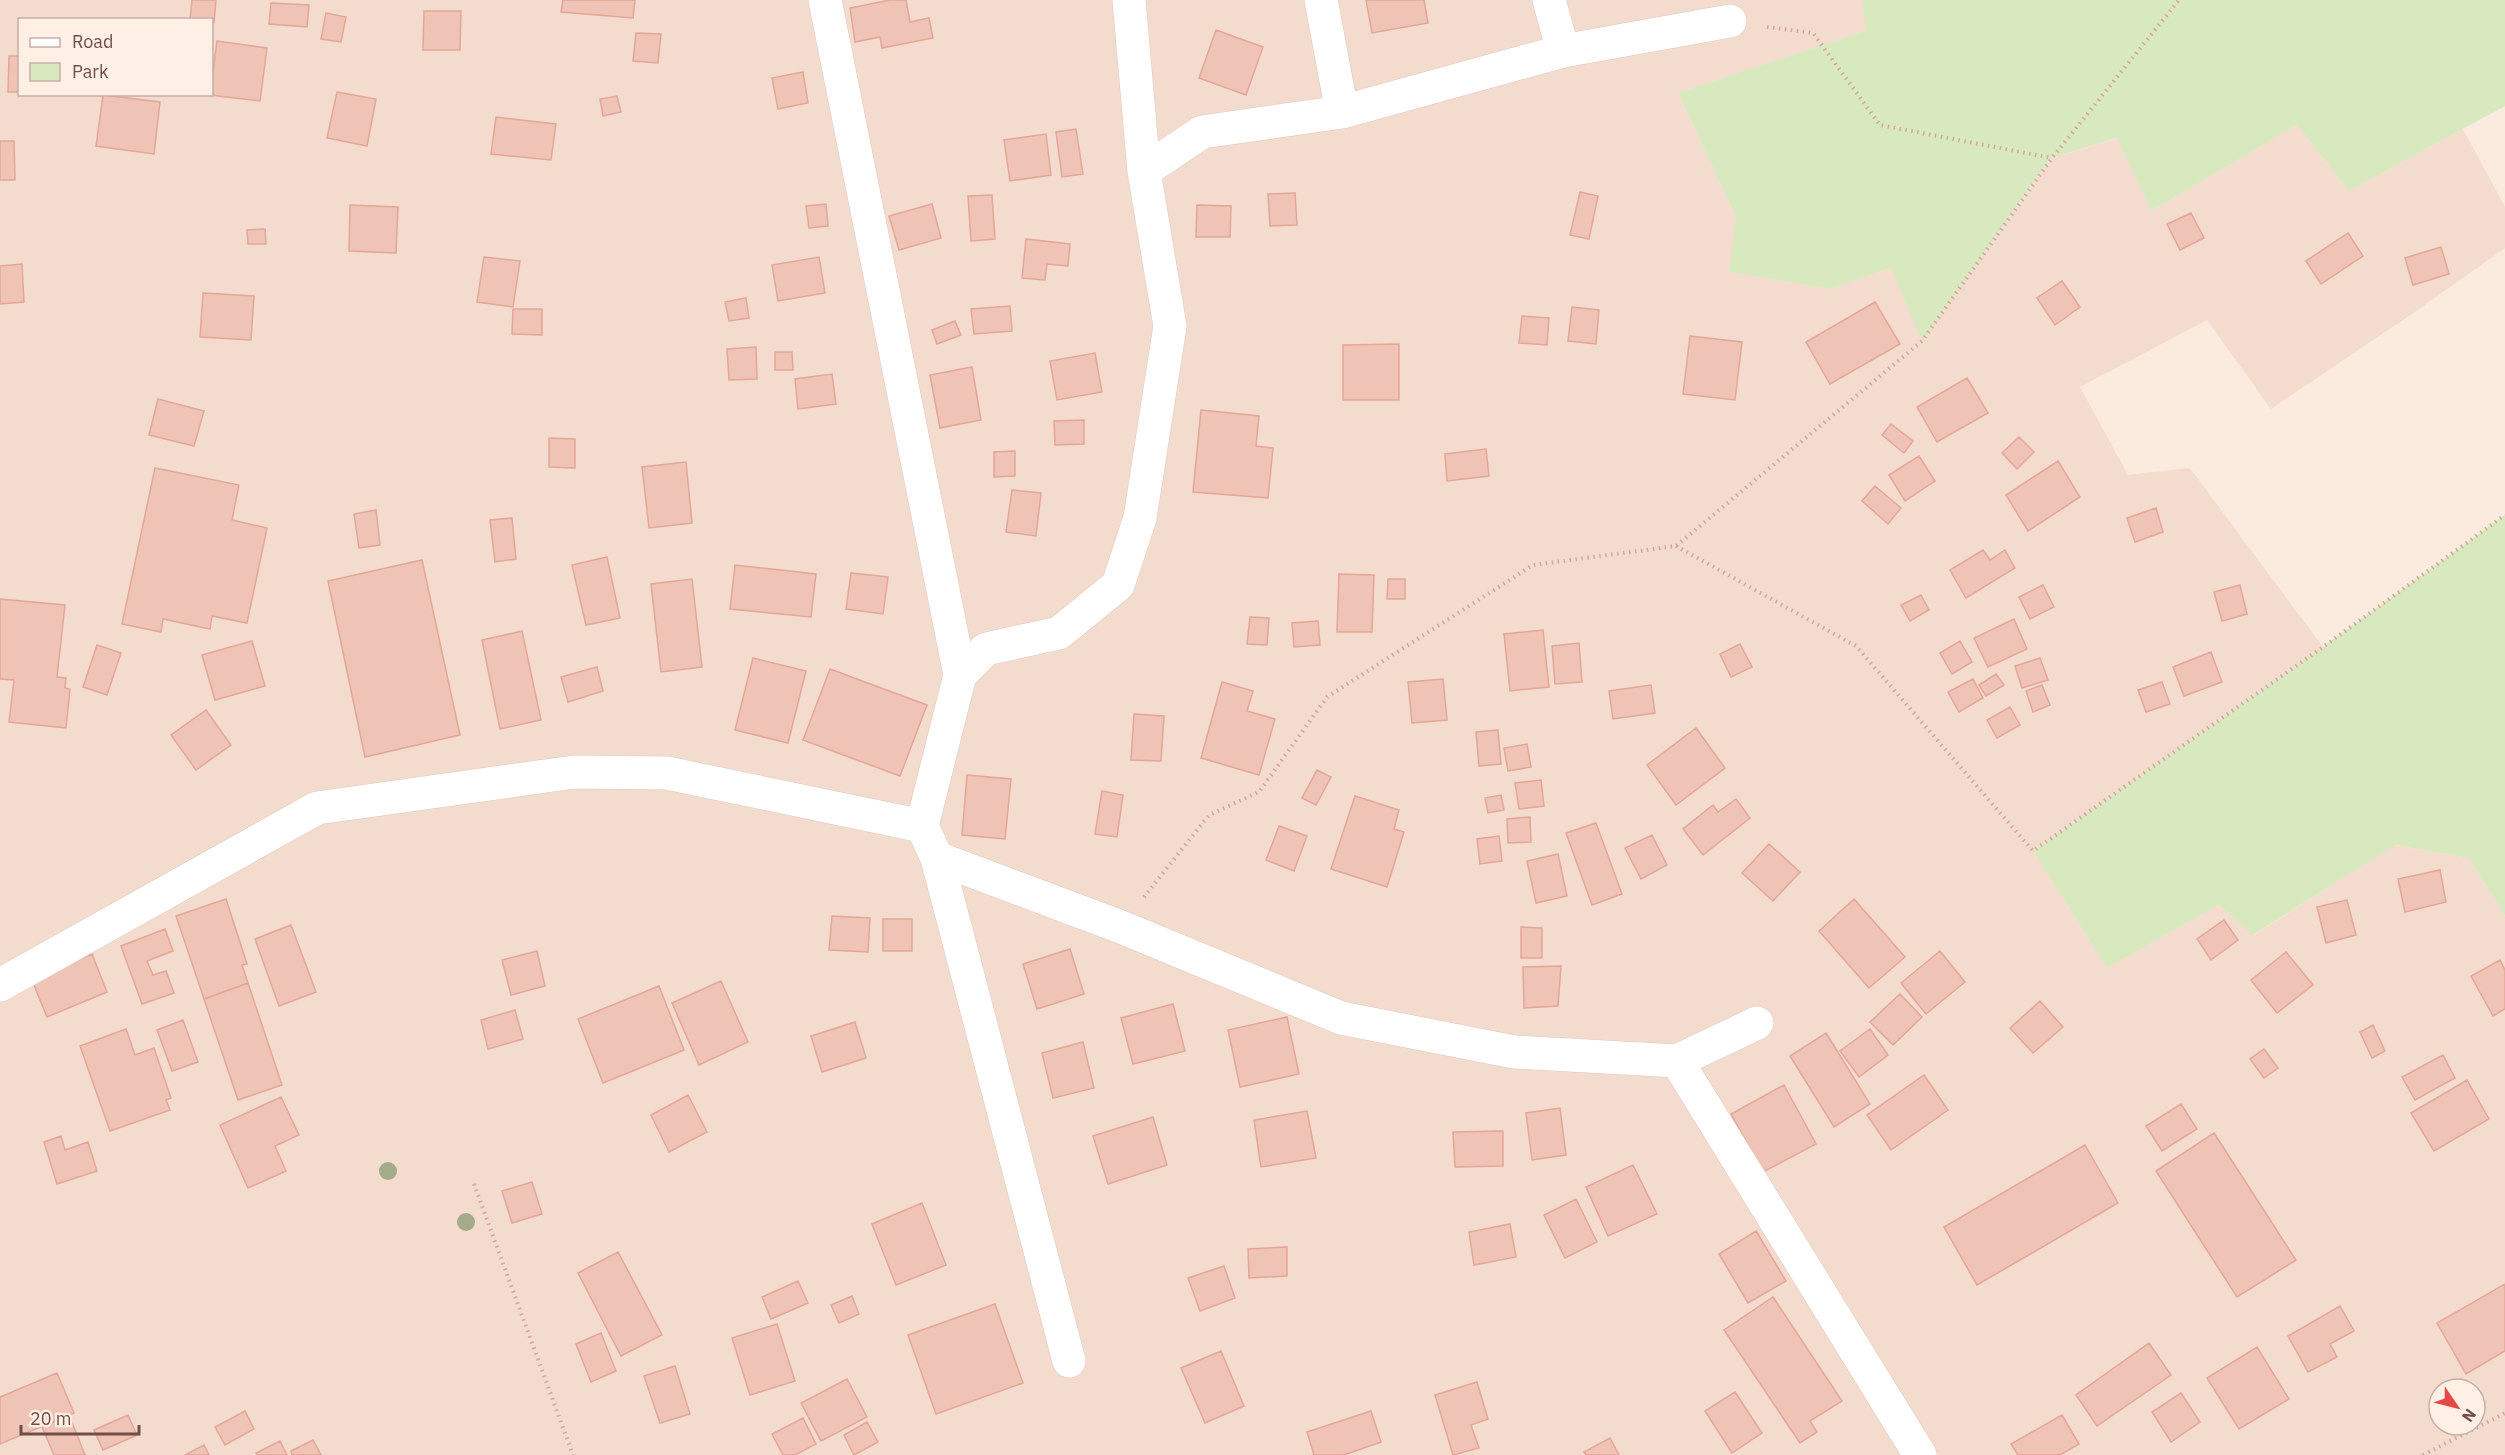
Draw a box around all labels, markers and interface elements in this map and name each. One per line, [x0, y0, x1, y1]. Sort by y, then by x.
legend [18, 18, 213, 96]
text: Road [72, 30, 113, 53]
text: Park [72, 60, 109, 83]
north arrow [2427, 1377, 2487, 1437]
scale bar [21, 1398, 140, 1436]
text: N [2458, 1405, 2481, 1426]
text: 20 m [30, 1407, 72, 1430]

